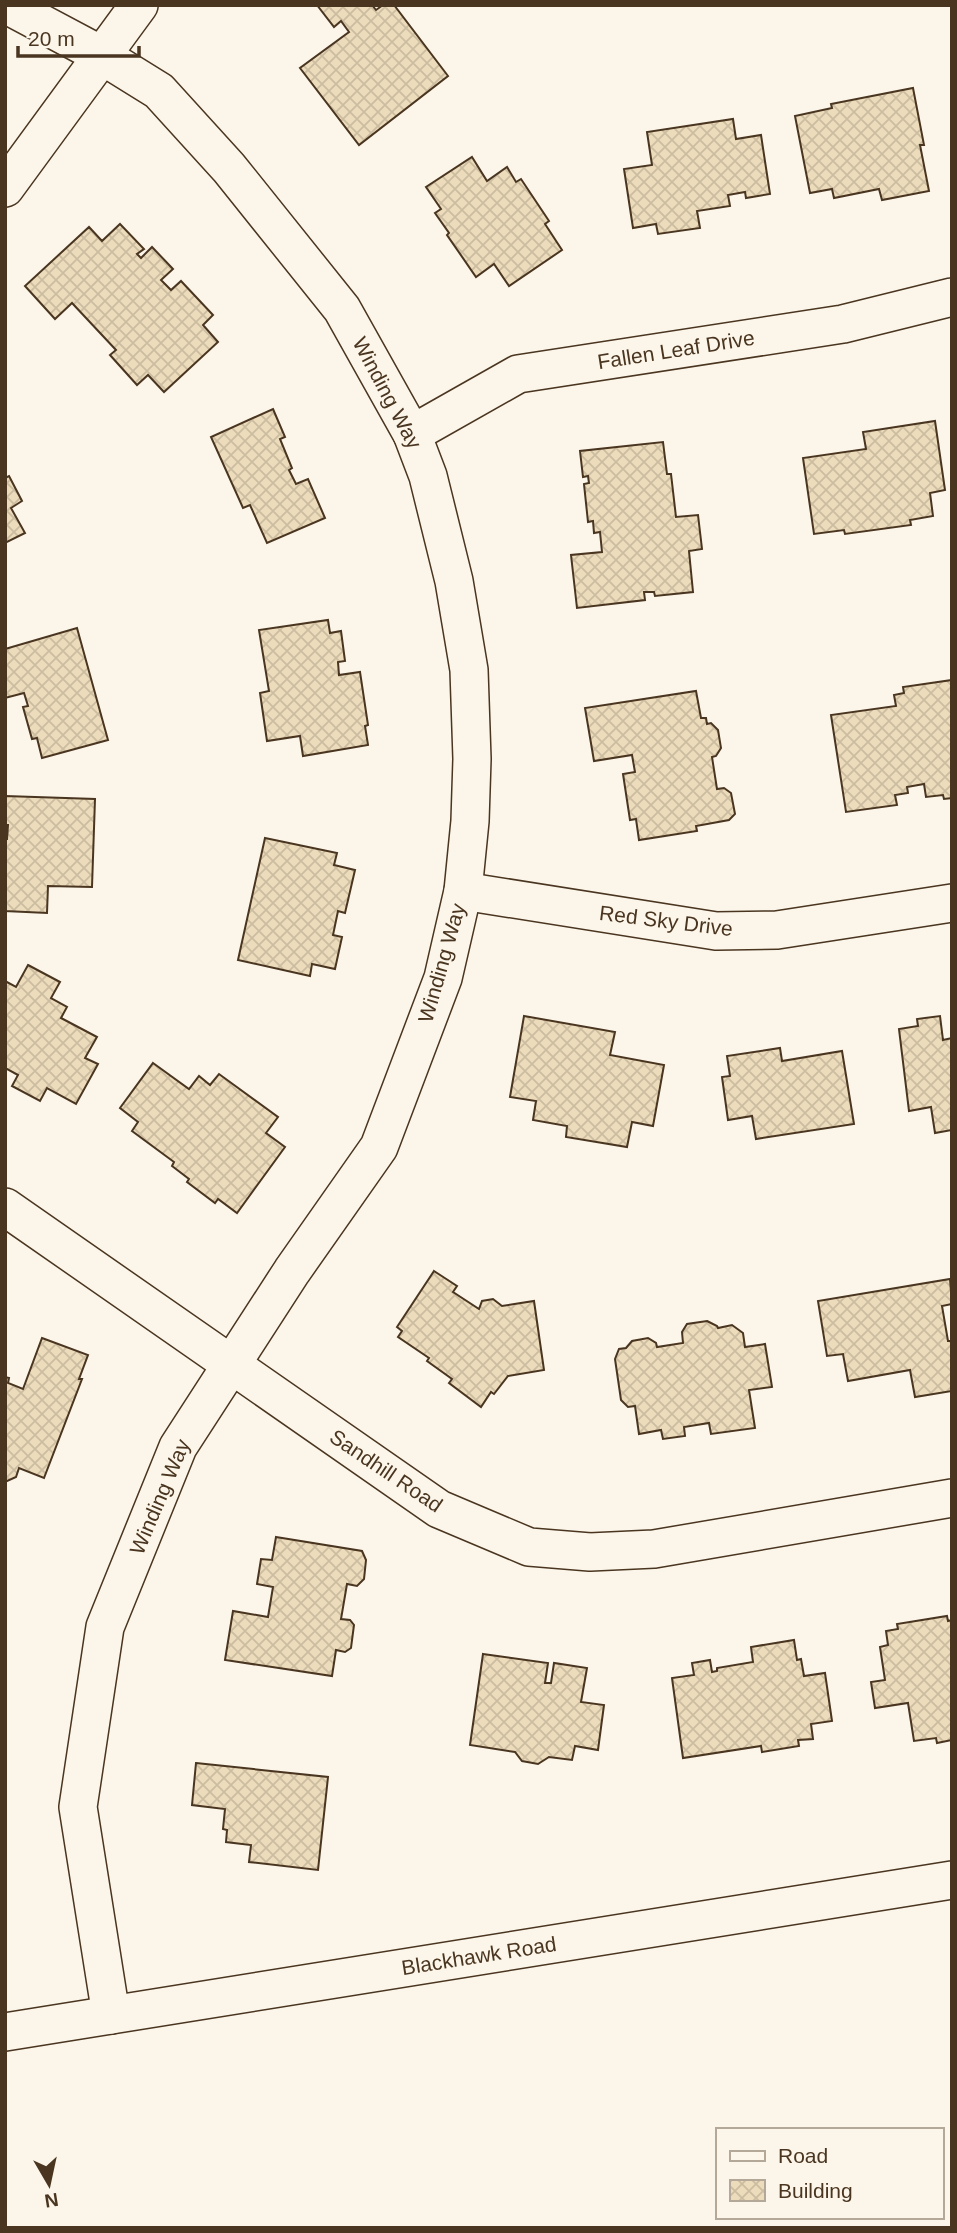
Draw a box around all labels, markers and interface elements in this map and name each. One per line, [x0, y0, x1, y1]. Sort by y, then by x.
scale bar [18, 14, 138, 58]
text: 20 m [28, 27, 75, 50]
street label: Fallen Leaf Drive [596, 326, 756, 373]
street label: Winding Way [348, 333, 427, 453]
street label: Winding Way [414, 900, 470, 1025]
street label: Red Sky Drive [598, 901, 734, 940]
street label: Sandhill Road [326, 1424, 447, 1517]
street label: Winding Way [125, 1435, 194, 1558]
street label: Blackhawk Road [400, 1932, 558, 1979]
legend [716, 2128, 943, 2219]
text: Road [778, 2144, 828, 2167]
north arrow [14, 2149, 84, 2219]
text: Building [778, 2179, 853, 2202]
text: N [43, 2189, 60, 2212]

